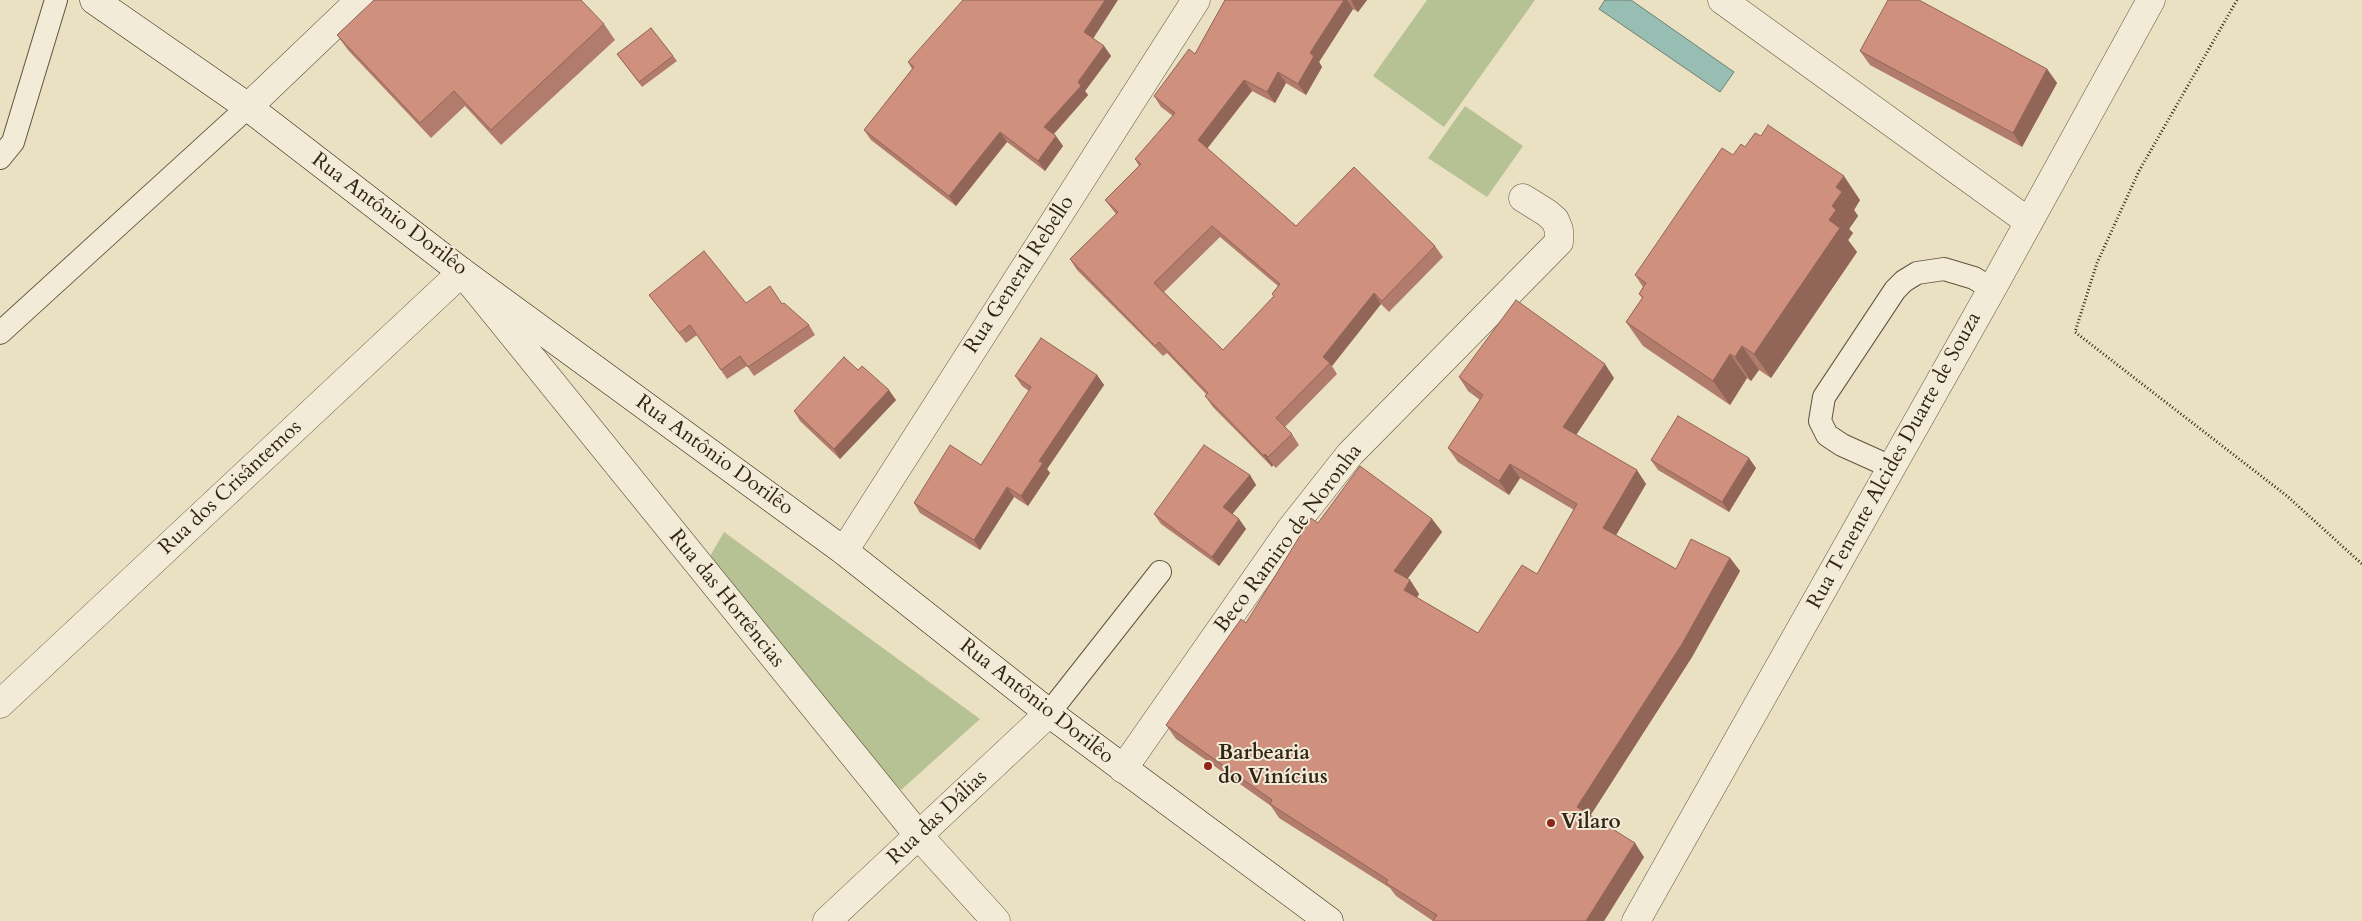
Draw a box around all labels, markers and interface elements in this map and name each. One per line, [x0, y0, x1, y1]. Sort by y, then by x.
street label: Rua Antônio Dorilêo [306, 148, 472, 282]
street label: Rua General Rebello [960, 191, 1080, 359]
street label: Rua Tenente Alcides Duarte de Souza [1803, 308, 1987, 614]
street label: Rua Antônio Dorilêo [630, 390, 798, 522]
street label: Rua dos Crisântemos [154, 415, 308, 561]
street label: Beco Ramiro de Noronha [1210, 440, 1368, 638]
street label: Rua das Hortências [663, 525, 789, 673]
street label: Rua Antônio Dorilêo [954, 634, 1118, 770]
place label: Barbearia do Vinícius [1218, 741, 1328, 791]
marker: Barbearia do Vinícius [1202, 760, 1214, 772]
street label: Rua das Dálias [883, 765, 993, 871]
place label: Vilaro [1561, 810, 1621, 836]
marker: Vilaro [1545, 817, 1557, 829]

